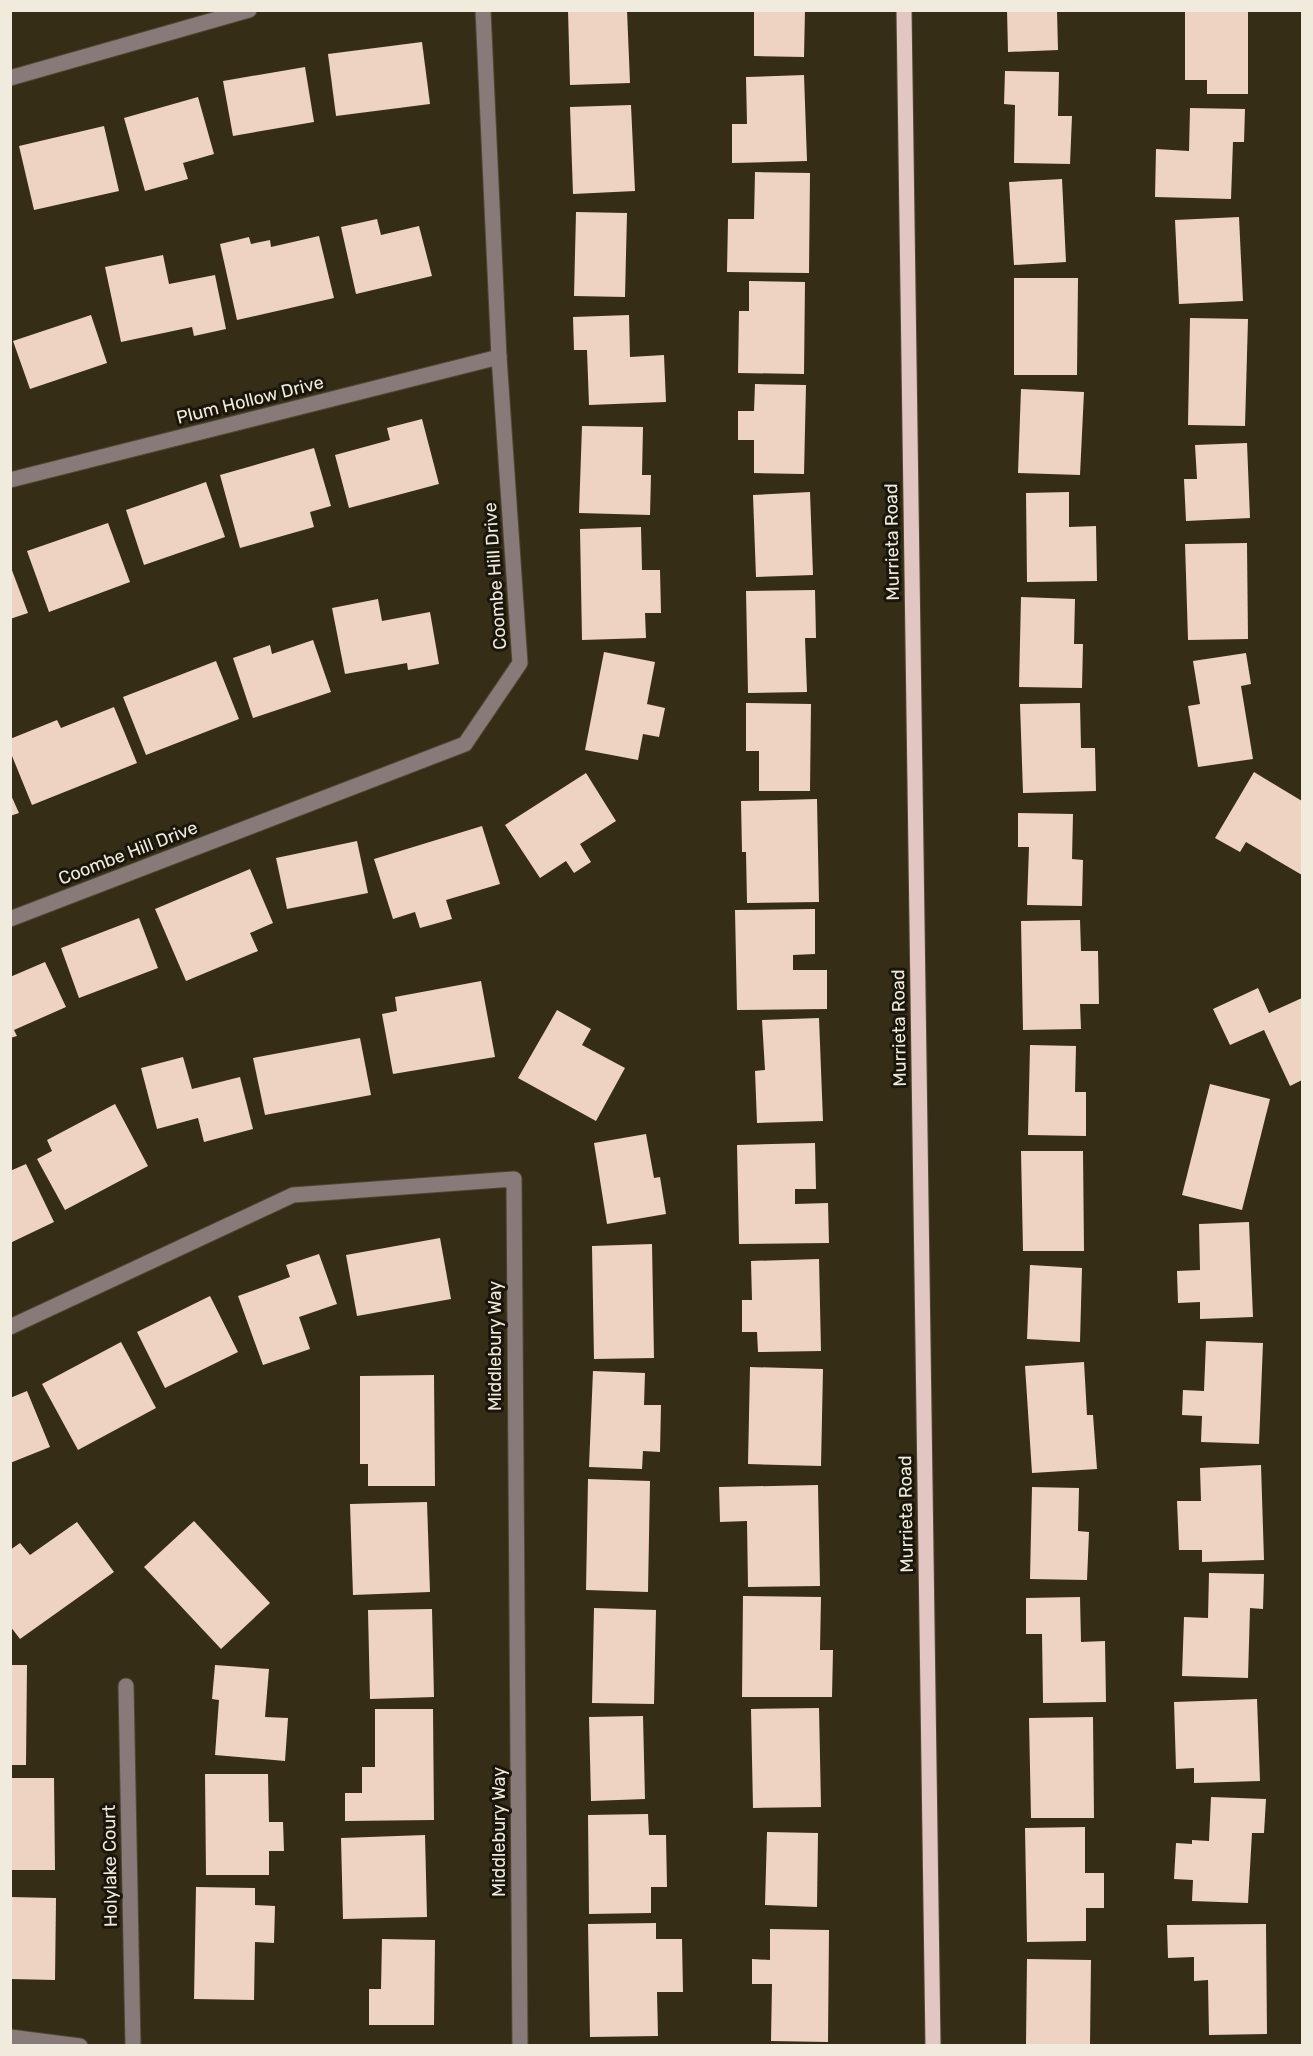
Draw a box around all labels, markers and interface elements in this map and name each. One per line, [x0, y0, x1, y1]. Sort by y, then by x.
street label: Plum Hollow Drive [174, 371, 326, 429]
street label: Murrieta Road [880, 483, 904, 601]
street label: Coombe Hill Drive [479, 502, 511, 650]
street label: Coombe Hill Drive [55, 816, 201, 890]
street label: Murrieta Road [887, 969, 911, 1087]
street label: Middlebury Way [484, 1281, 506, 1411]
street label: Murrieta Road [894, 1455, 918, 1573]
street label: Middlebury Way [488, 1767, 510, 1897]
street label: Holylake Court [98, 1805, 122, 1927]

